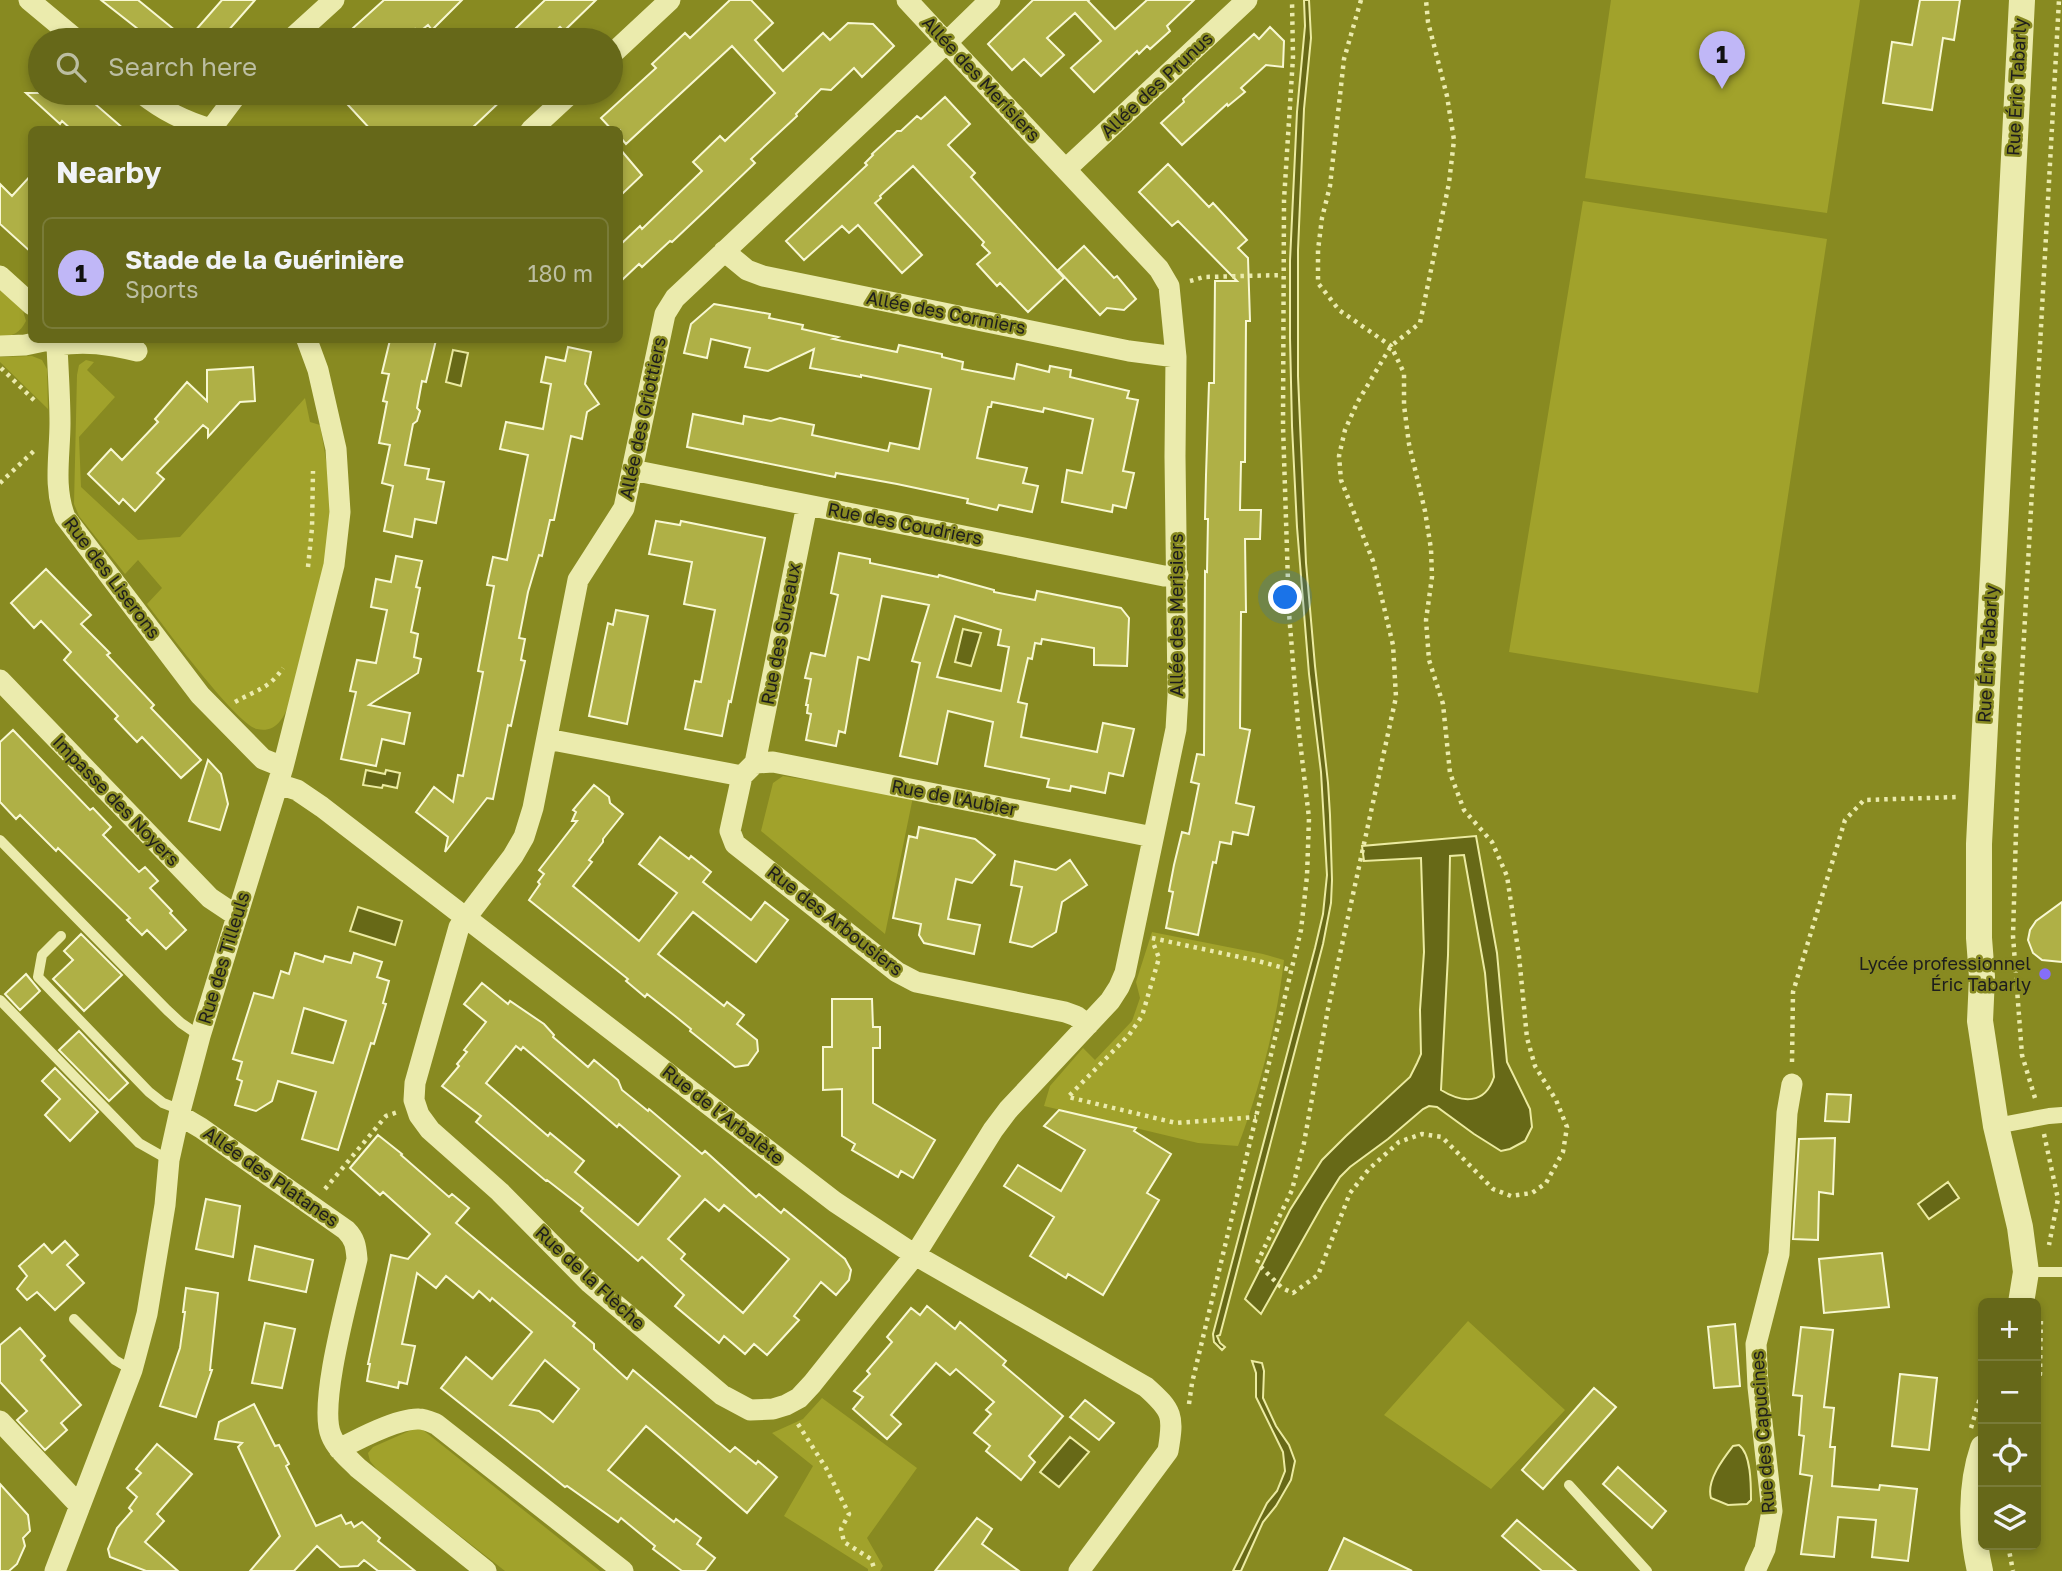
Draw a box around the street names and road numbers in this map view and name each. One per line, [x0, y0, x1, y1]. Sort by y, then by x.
street label: Allée des Merisiers [918, 11, 1045, 145]
street label: Rue Éric Tabarly [2001, 17, 2031, 157]
street label: Allée des Prunus [1096, 27, 1217, 142]
street label: Allée des Cormiers [865, 286, 1028, 338]
street label: Allée des Griottiers [614, 335, 670, 501]
street label: Rue des Coudriers [826, 497, 984, 549]
street label: Rue des Liserons [60, 512, 166, 643]
street label: Allée des Merisiers [1165, 533, 1187, 697]
street label: Rue des Sureaux [755, 561, 805, 707]
street label: Rue Éric Tabarly [1972, 584, 2002, 724]
street label: Impasse des Noyers [49, 730, 185, 870]
street label: Rue de l'Aubier [890, 774, 1019, 820]
street label: Rue des Arbousiers [763, 860, 908, 980]
street label: Rue des Tilleuls [192, 889, 254, 1027]
street label: Rue de l’Arbalète [658, 1060, 789, 1169]
street label: Allée des Platanes [200, 1121, 343, 1231]
street label: Rue de la Flèche [531, 1221, 650, 1334]
street label: Rue des Capucines [1745, 1350, 1779, 1514]

